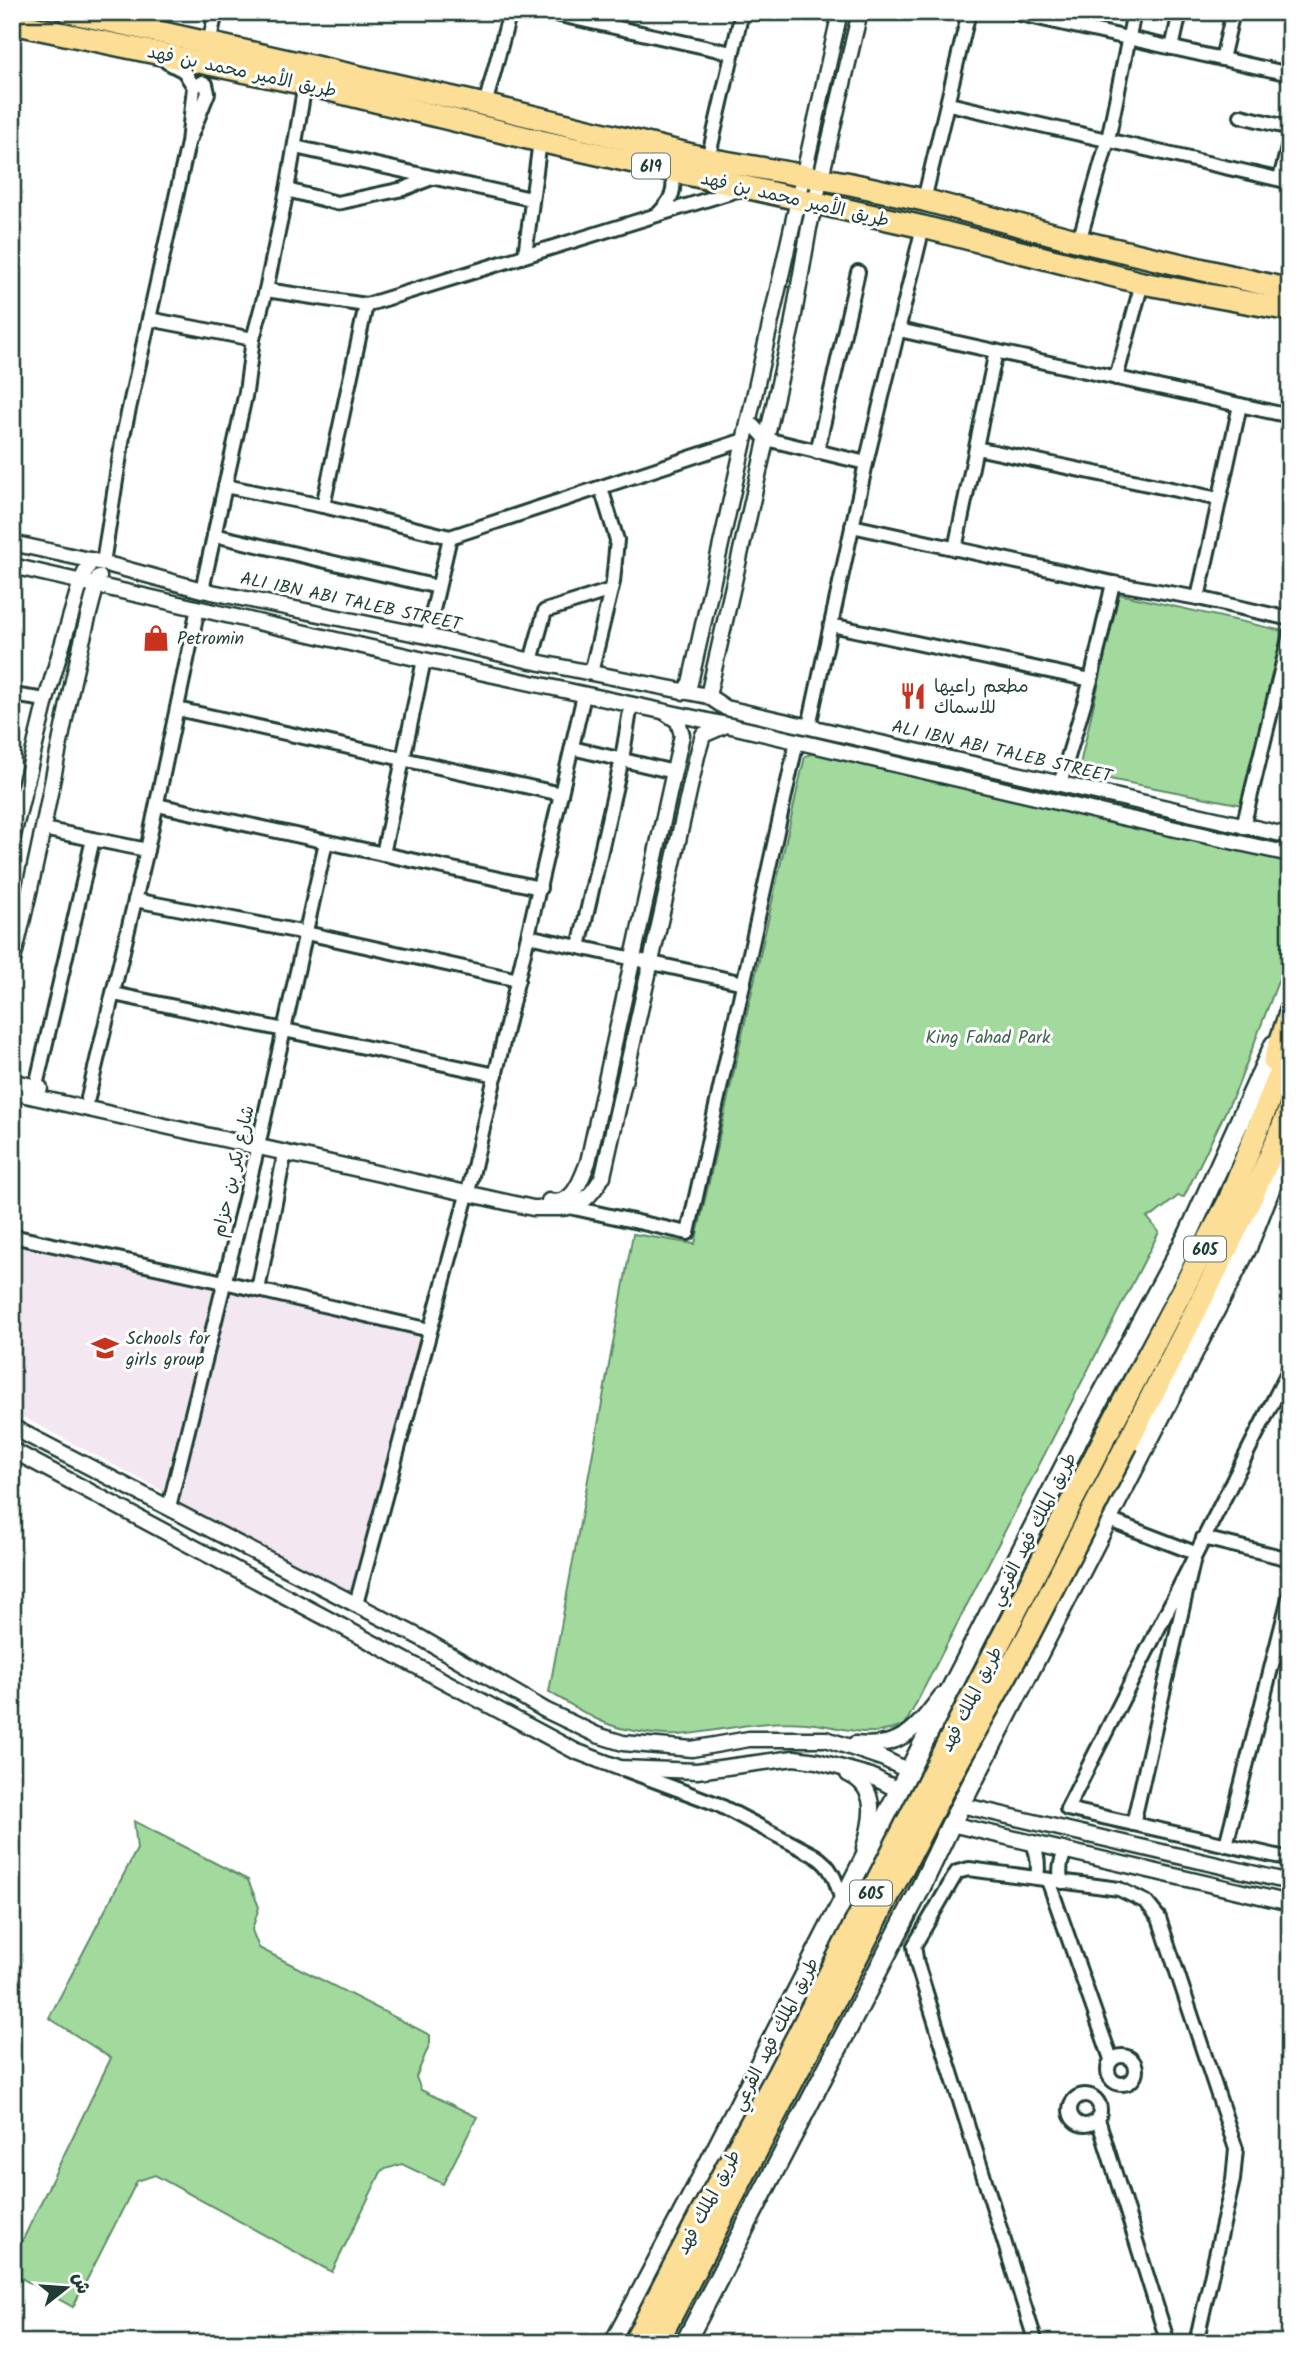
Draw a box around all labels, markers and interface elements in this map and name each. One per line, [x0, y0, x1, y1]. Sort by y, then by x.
street label: طريق الأمير محمد بن فهد [144, 38, 339, 107]
road number: 619 [632, 154, 670, 178]
street label: طريق الأمير محمد بن فهد [697, 165, 892, 236]
street label: ALI IBN ABI TALEB STREET [238, 565, 465, 640]
shop icon: Petromin [141, 623, 171, 653]
place label: Petromin [177, 625, 244, 654]
place label: مطعم راعيها للاسماك [934, 673, 1029, 723]
restaurant icon: مطعم راعيها للاسماك [898, 681, 928, 711]
street label: ALI IBN ABI TALEB STREET [889, 713, 1116, 792]
park label: King Fahad Park [925, 1024, 1051, 1053]
street label: شارع بكر بن حزام [205, 1103, 264, 1240]
road number: 605 [1184, 1236, 1226, 1261]
place label: Schools for girls group [125, 1325, 211, 1375]
school or university icon: Schools for girls group [90, 1333, 120, 1363]
street label: طريق الملك فهد الفرعي [983, 1448, 1086, 1611]
street label: طريق الملك فهد [933, 1642, 1011, 1758]
road number: 605 [850, 1881, 892, 1906]
street label: طريق الملك فهد الفرعي [725, 1953, 828, 2116]
street label: طريق الملك فهد [669, 2145, 749, 2260]
north arrow [32, 2254, 102, 2324]
text: ش [63, 2269, 98, 2298]

